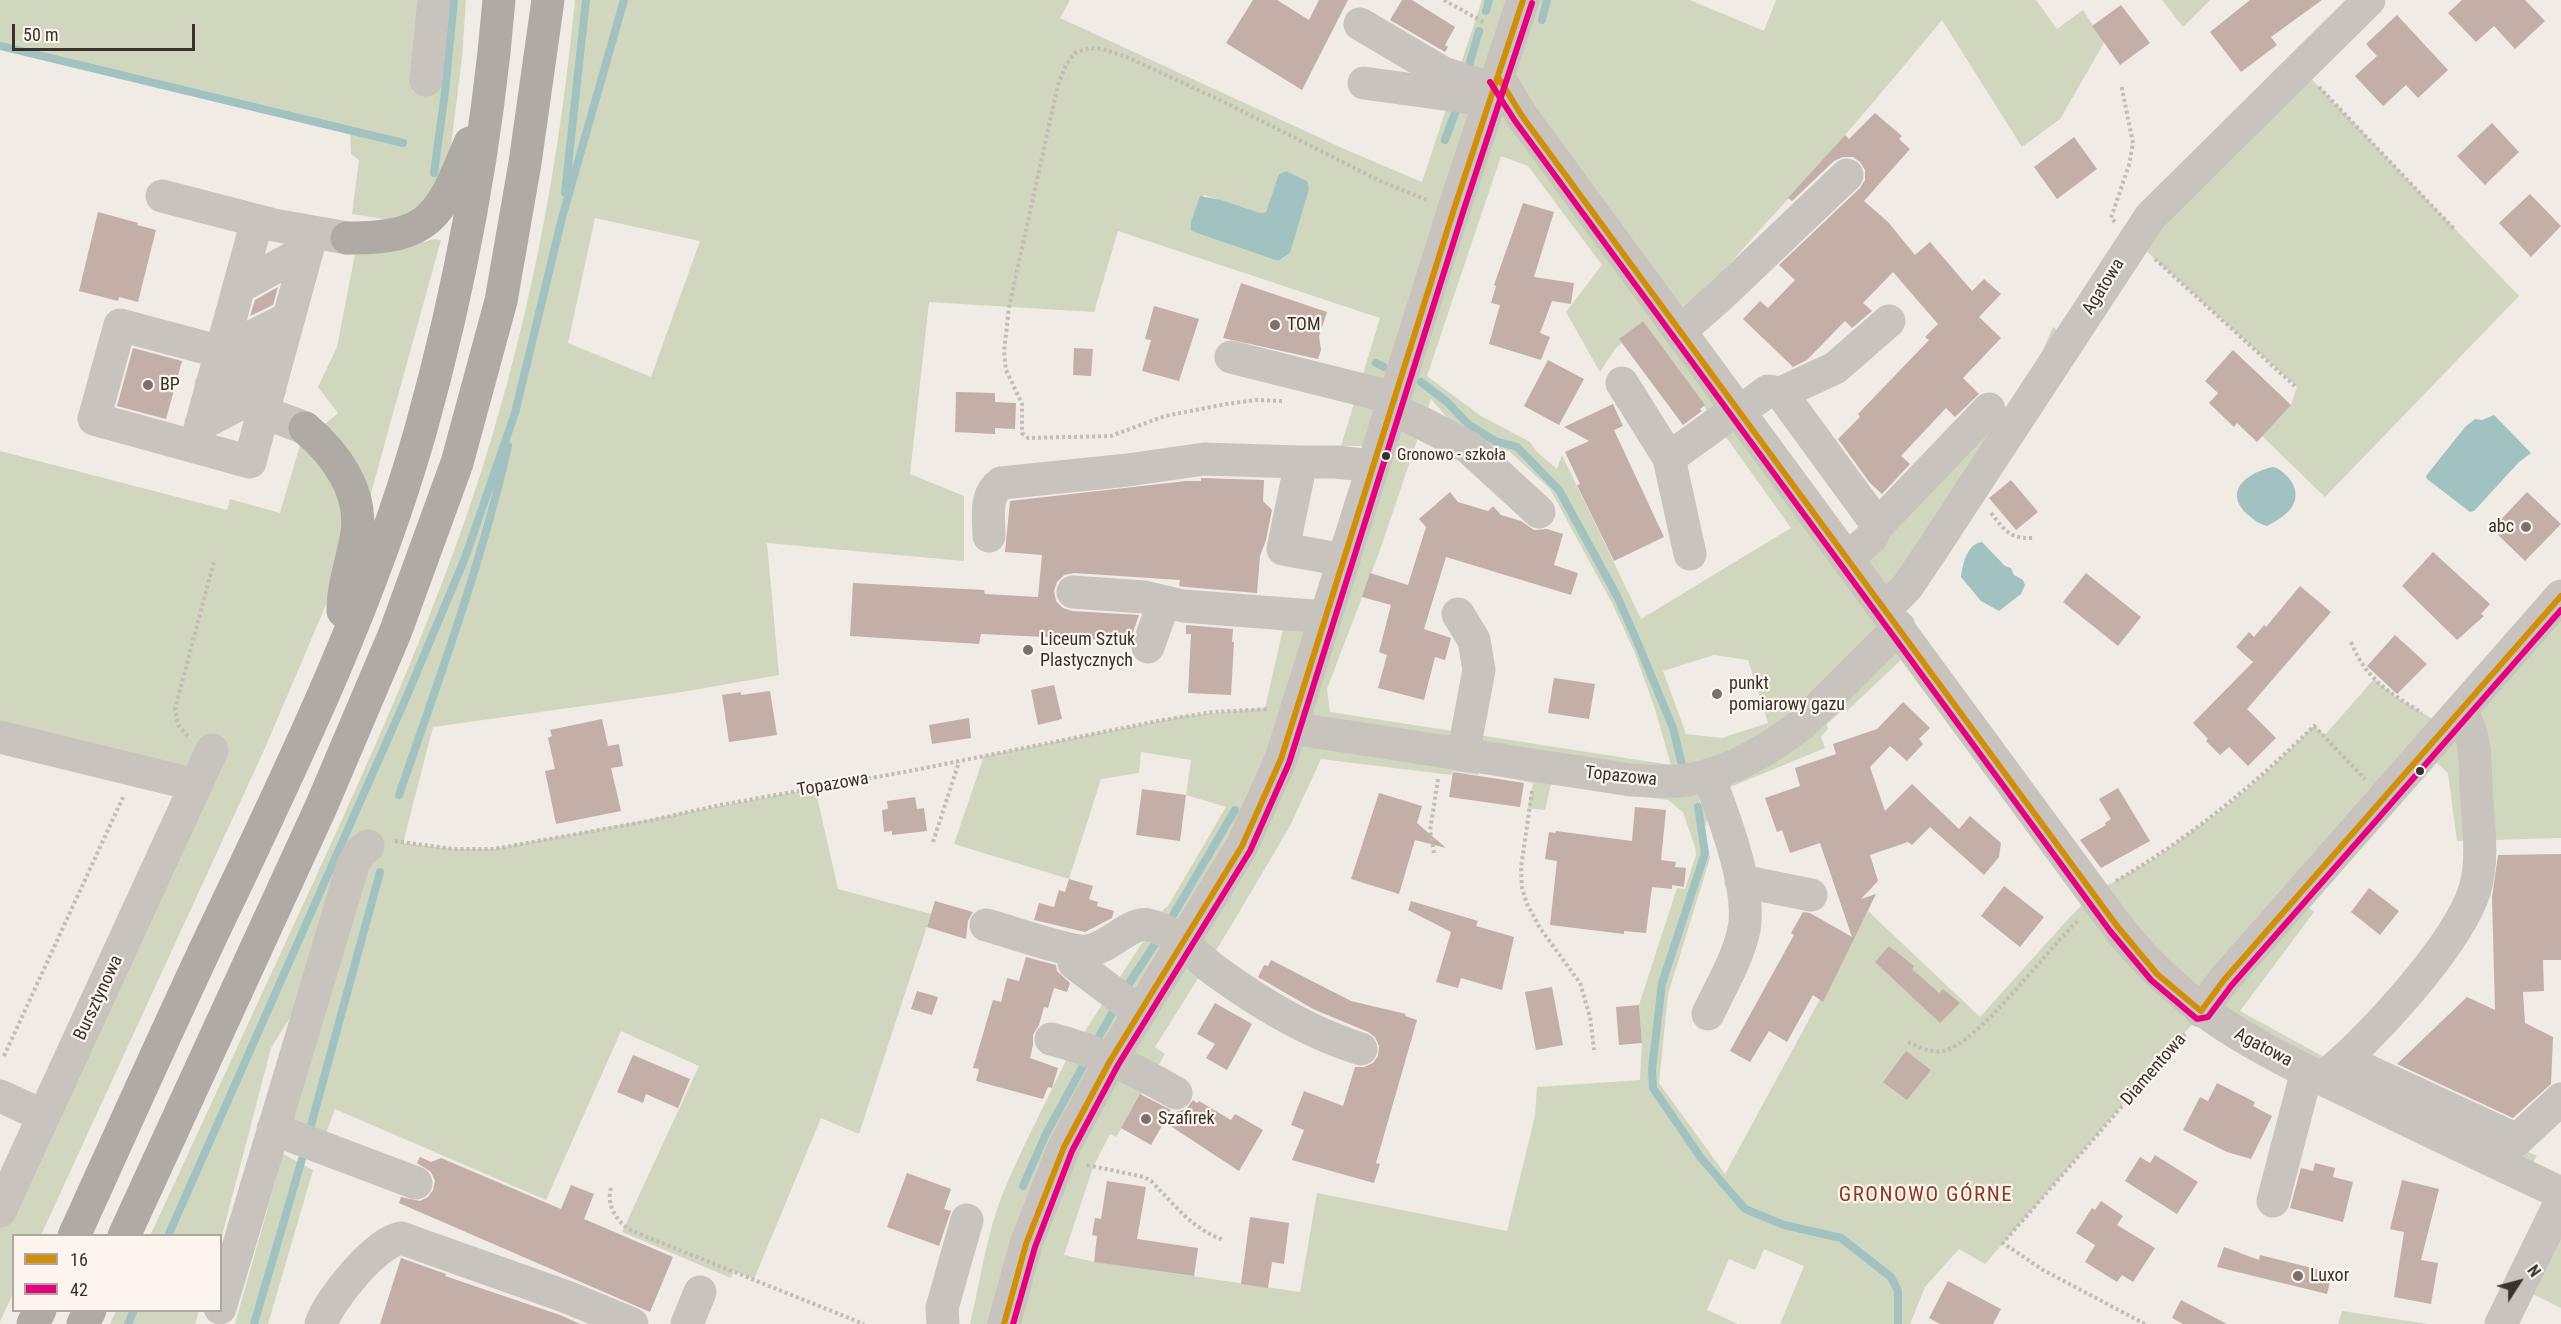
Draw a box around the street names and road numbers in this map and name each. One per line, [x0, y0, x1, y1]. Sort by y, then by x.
street label: Agatowa [2078, 255, 2130, 319]
street label: Topazowa [1584, 762, 1658, 792]
street label: Topazowa [796, 768, 870, 802]
street label: Bursztynowa [70, 952, 128, 1044]
street label: Agatowa [2230, 1024, 2296, 1072]
street label: Diamentowa [2117, 1030, 2191, 1110]

